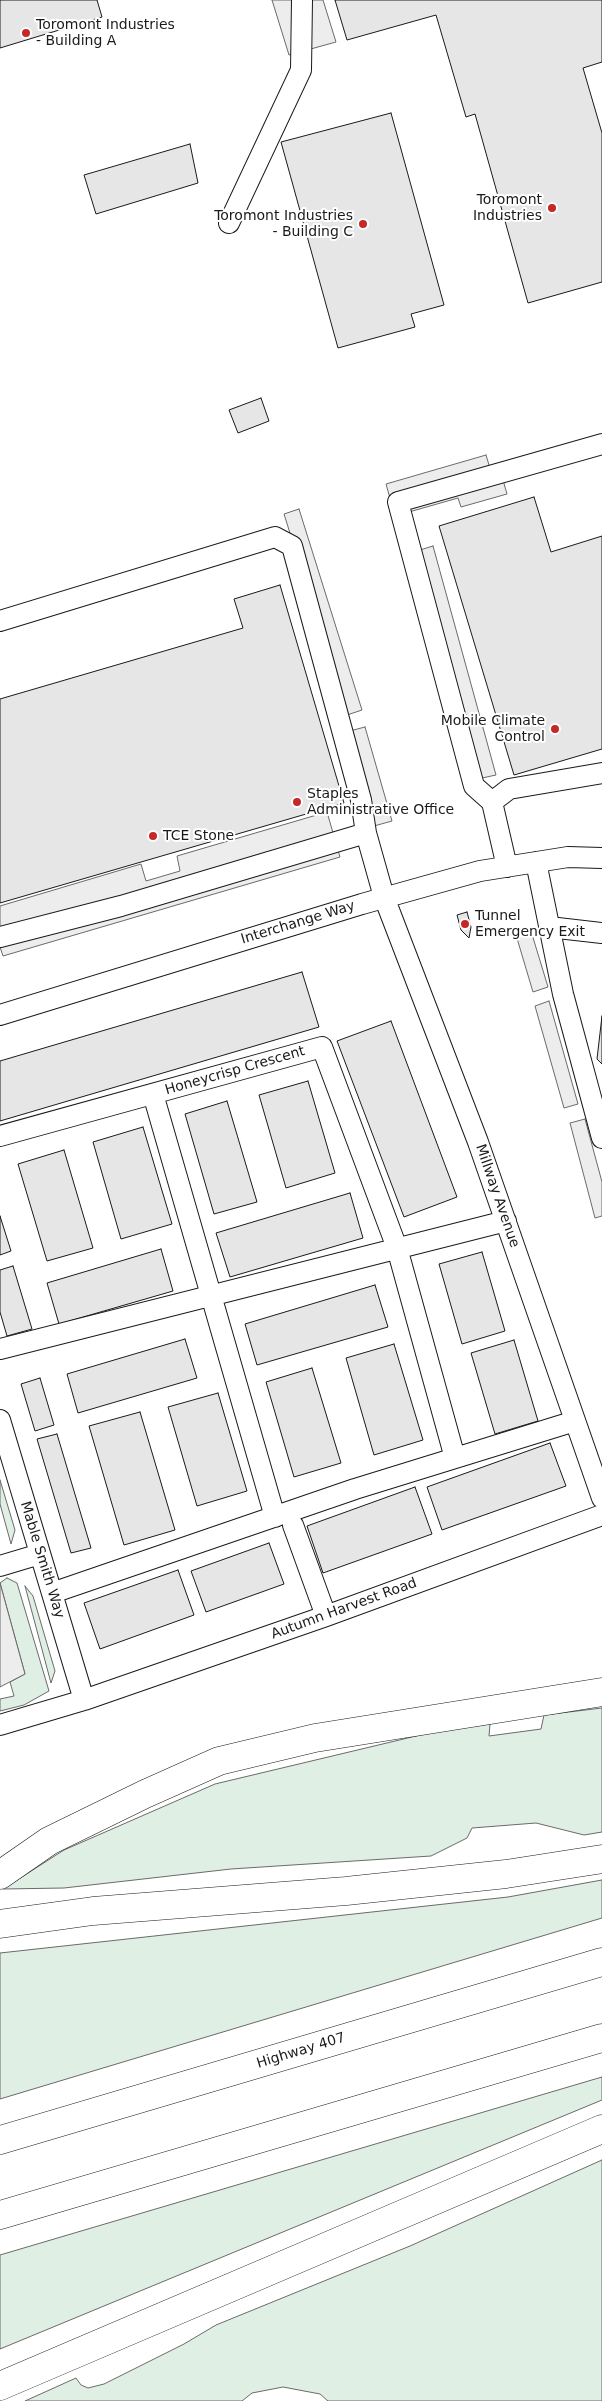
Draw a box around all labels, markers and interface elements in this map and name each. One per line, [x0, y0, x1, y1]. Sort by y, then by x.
place label: Toromont Industries - Building A [36, 17, 175, 49]
marker: Toromont Industries - Building A [20, 27, 32, 39]
place label: Toromont Industries [473, 192, 542, 224]
marker: Toromont Industries [546, 202, 558, 214]
place label: Toromont Industries - Building C [214, 208, 353, 240]
marker: Toromont Industries - Building C [357, 218, 369, 230]
place label: Mobile Climate Control [441, 713, 545, 746]
marker: Mobile Climate Control [549, 723, 561, 735]
place label: Staples Administrative Office [307, 786, 454, 819]
marker: Staples Administrative Office [291, 796, 303, 808]
place label: TCE Stone [163, 828, 234, 844]
marker: TCE Stone [147, 830, 159, 842]
street label: Interchange Way [239, 898, 357, 948]
place label: Tunnel Emergency Exit [475, 908, 585, 940]
marker: Tunnel Emergency Exit [459, 918, 471, 930]
street label: Honeycrisp Crescent [163, 1043, 307, 1099]
street label: Millway Avenue [471, 1142, 523, 1250]
street label: Mable Smith Way [16, 1499, 68, 1621]
street label: Autumn Harvest Road [269, 1575, 419, 1643]
street label: Highway 407 [255, 2030, 347, 2072]

